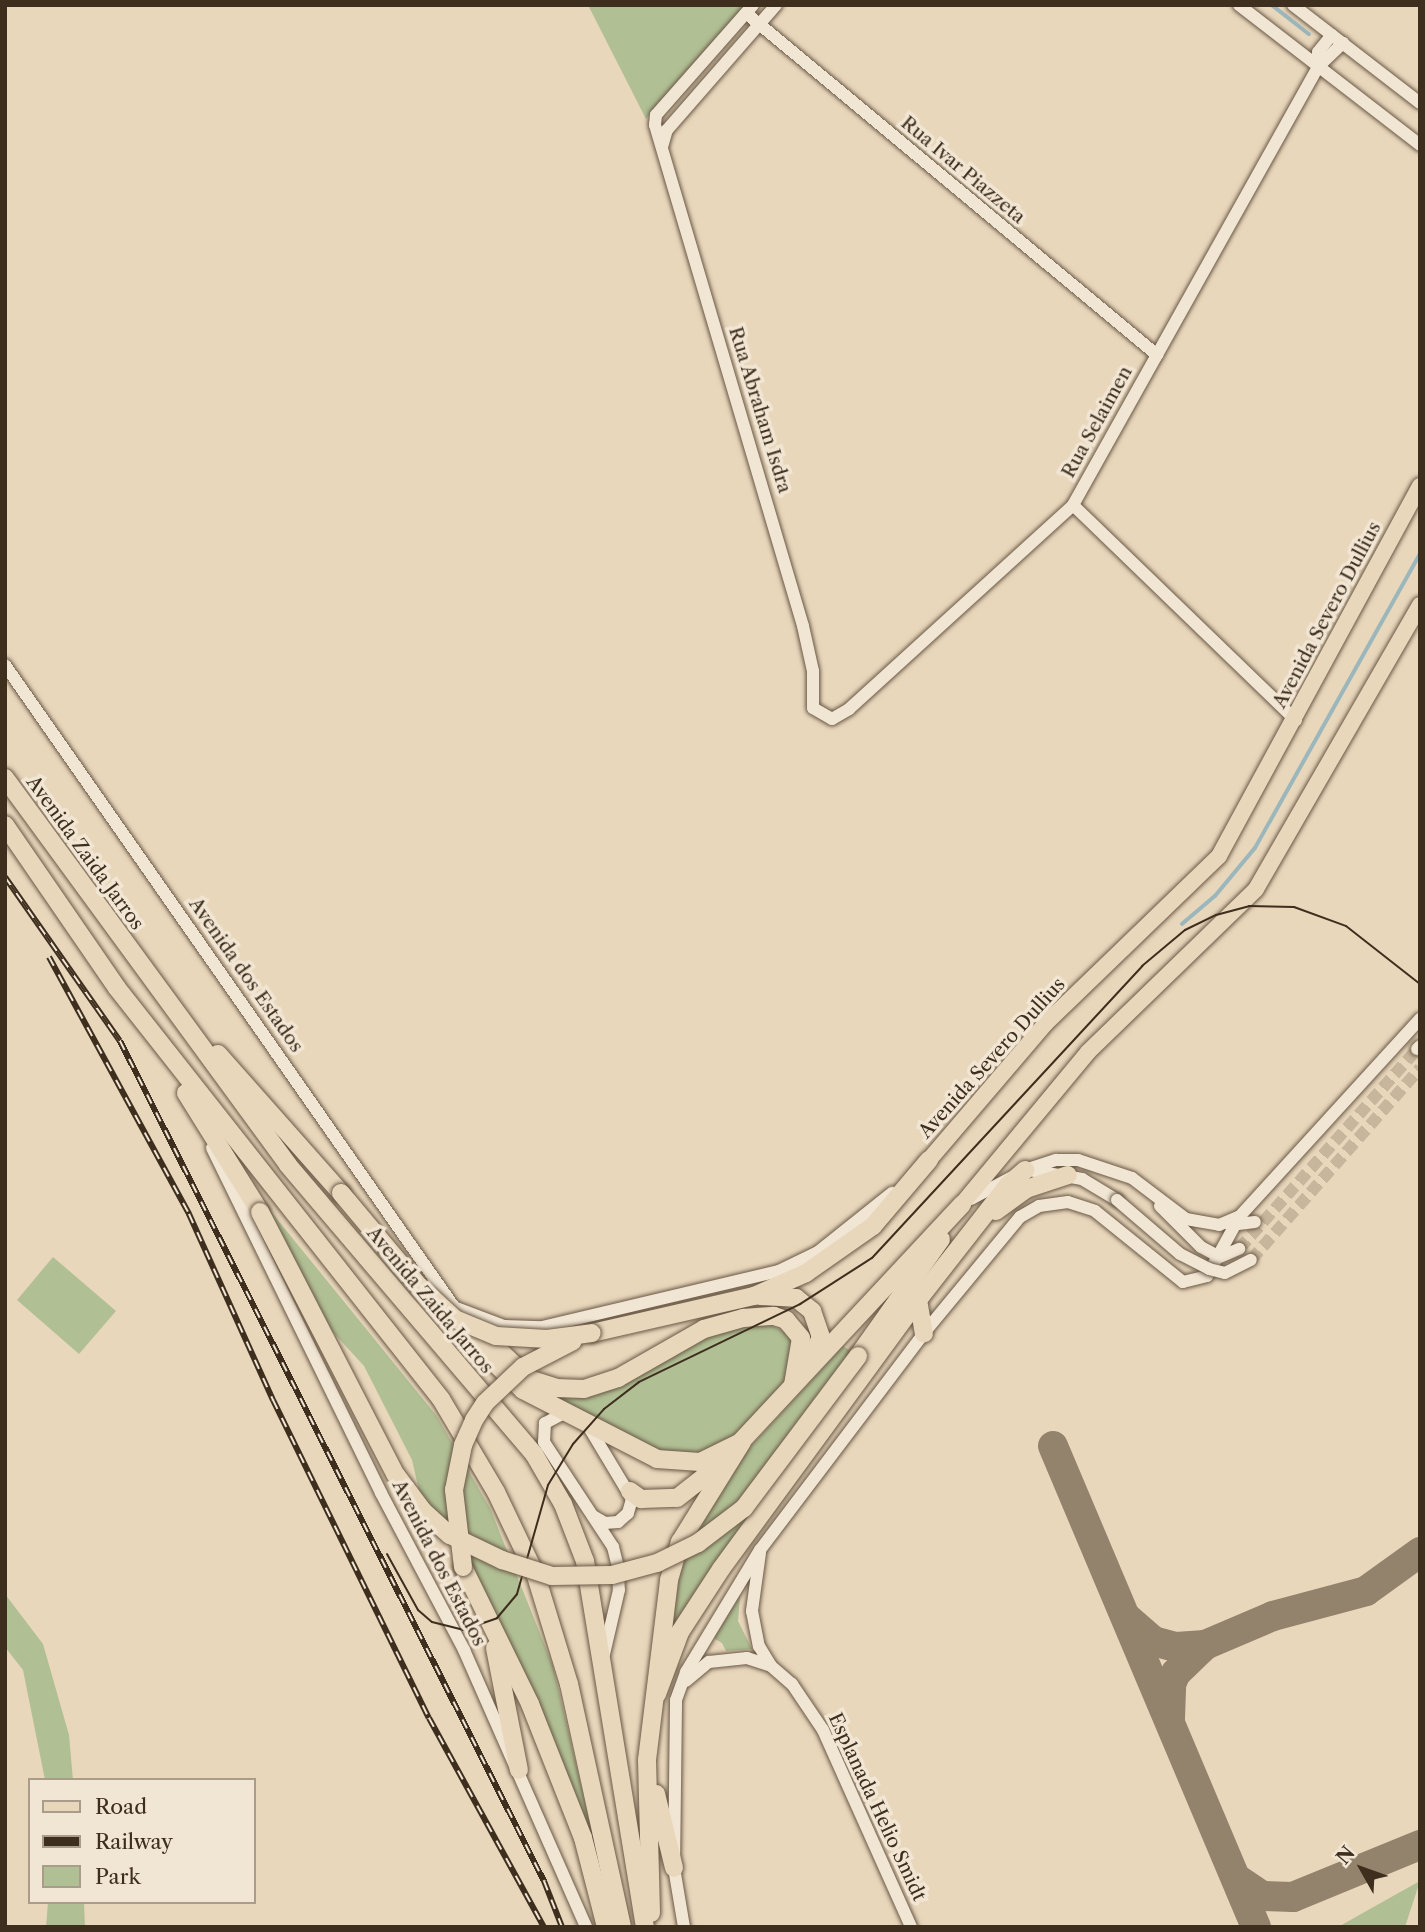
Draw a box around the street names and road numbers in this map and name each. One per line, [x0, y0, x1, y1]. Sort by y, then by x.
street label: Rua Ivar Piazzeta [896, 111, 1030, 229]
street label: Rua Abraham Isdra [724, 324, 796, 496]
street label: Rua Selaimen [1057, 362, 1137, 482]
street label: Avenida Severo Dullius [1268, 518, 1386, 712]
street label: Avenida Zaida Jarros [21, 771, 149, 935]
street label: Avenida dos Estados [184, 893, 308, 1057]
street label: Avenida Severo Dullius [914, 973, 1070, 1143]
street label: Avenida Zaida Jarros [362, 1222, 498, 1378]
street label: Avenida dos Estados [387, 1476, 491, 1650]
street label: Esplanada Helio Smidt [823, 1709, 931, 1905]

